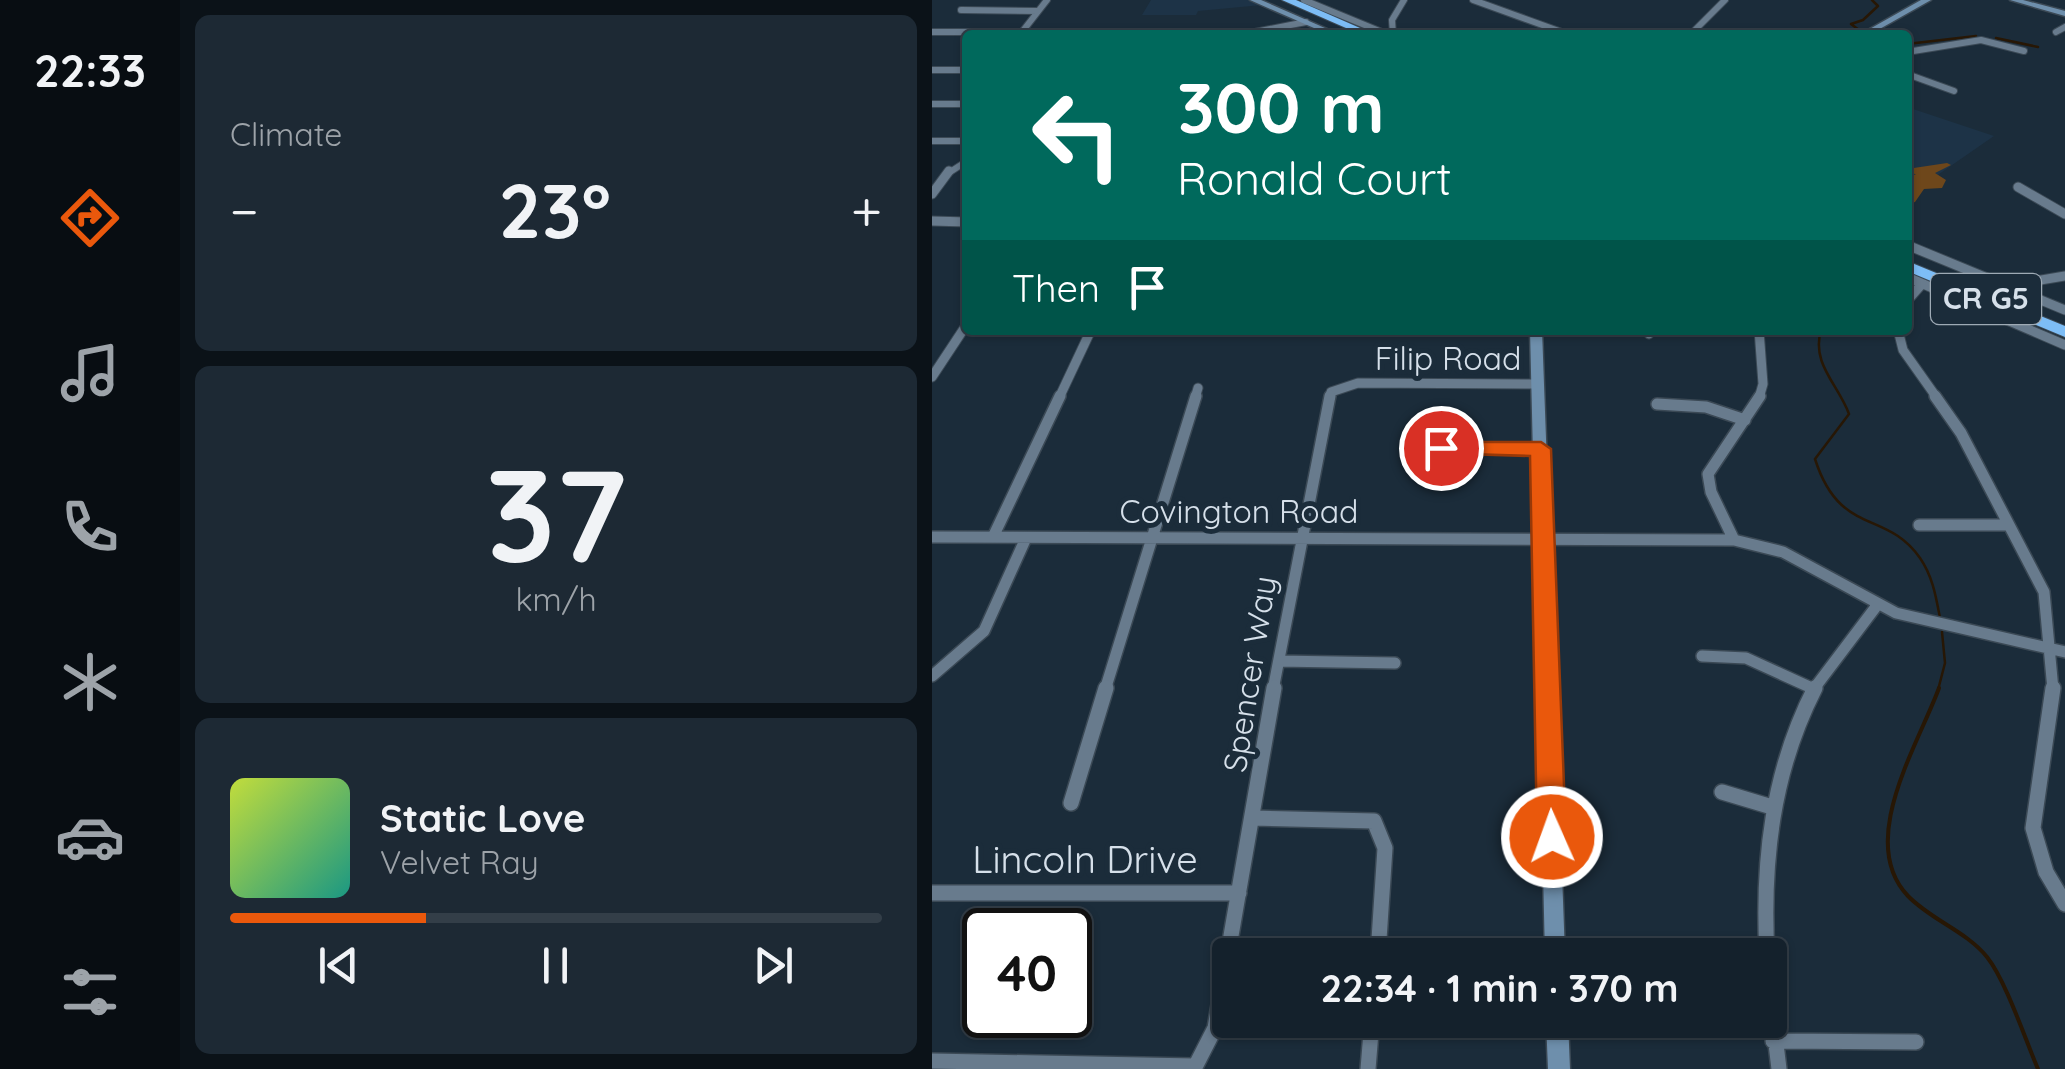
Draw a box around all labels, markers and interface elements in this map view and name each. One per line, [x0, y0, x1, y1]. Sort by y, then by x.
text: 22:33 [34, 42, 146, 98]
text: 300 m [1177, 63, 1385, 151]
icon: left [1012, 70, 1142, 200]
text: Climate [230, 114, 342, 154]
text: Ronald Court [1177, 150, 1452, 206]
text: 23° [499, 163, 611, 257]
text: − [230, 176, 259, 245]
text: + [851, 176, 882, 245]
icon: directions [55, 183, 125, 253]
icon: arrive [1120, 260, 1175, 315]
text: Then [1012, 264, 1100, 312]
road number: CR G5 [1931, 274, 2041, 324]
icon: music [55, 338, 125, 408]
street label: Filip Road [1375, 338, 1521, 378]
pin [1399, 406, 1484, 491]
icon: arrive [1414, 421, 1469, 476]
text: 37 [485, 432, 627, 595]
street label: Covington Road [1120, 491, 1358, 531]
icon: phone [55, 492, 125, 562]
street label: Spencer Way [1214, 573, 1284, 775]
text: km/h [515, 579, 597, 619]
icon: climate [55, 647, 125, 717]
position arrow [1500, 785, 1604, 889]
text: Static Love [380, 794, 585, 842]
icon: car [55, 802, 125, 872]
street label: Lincoln Drive [972, 835, 1198, 883]
text: Velvet Ray [380, 842, 539, 882]
speed limit sign: 40 [962, 908, 1092, 1038]
icon: previous [311, 938, 366, 993]
icon: pause [528, 938, 583, 993]
icon: next [746, 938, 801, 993]
icon: filters [55, 957, 125, 1027]
text: 22:34 · 1 min · 370 m [1320, 964, 1679, 1012]

